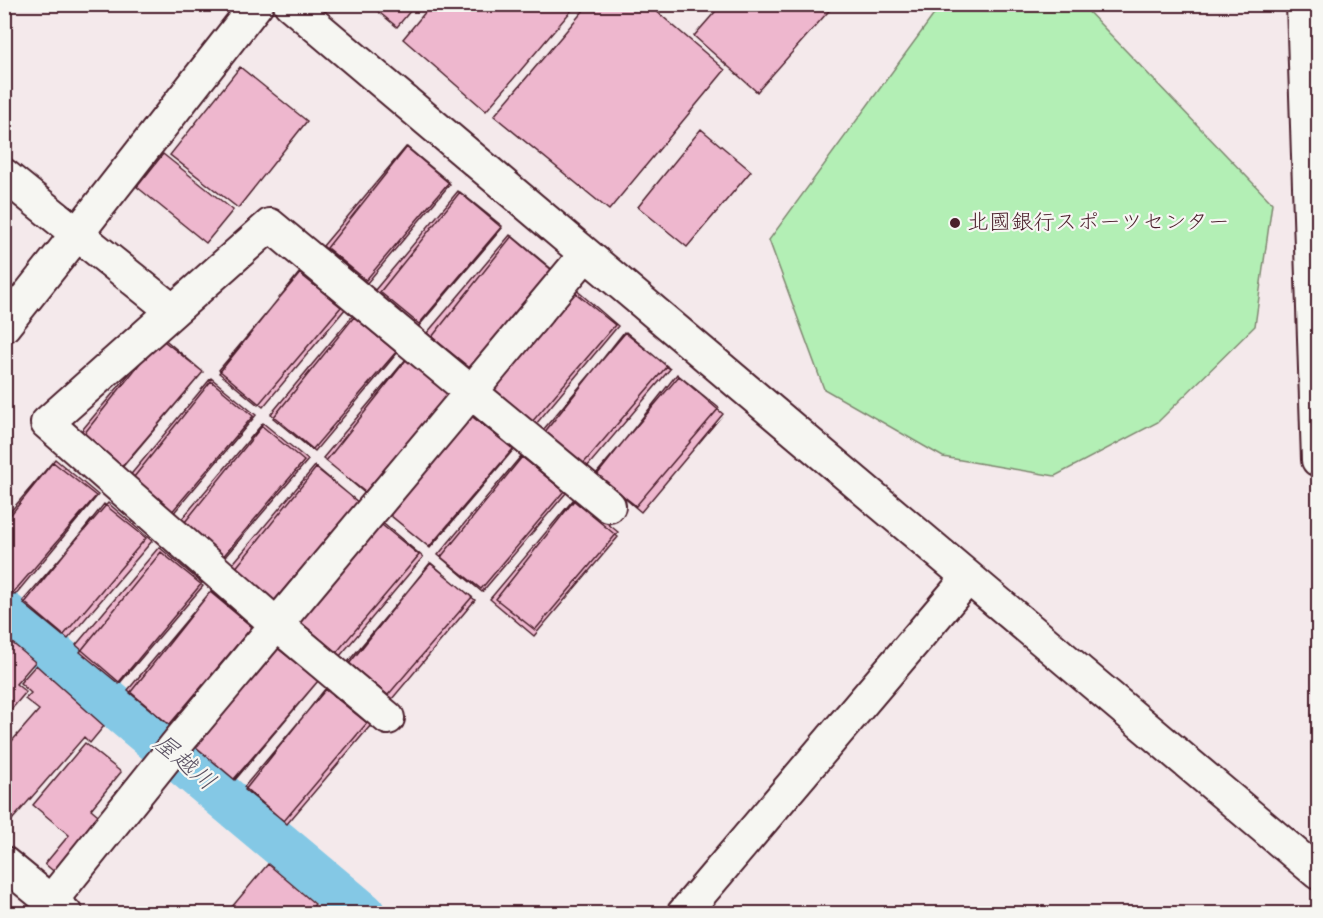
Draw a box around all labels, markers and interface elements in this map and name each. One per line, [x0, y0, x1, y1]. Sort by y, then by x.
place label: 北國銀行スポーツセンター [967, 209, 1230, 237]
marker: 北國銀行スポーツセンター [948, 216, 962, 230]
water label: 屋越川 [146, 728, 222, 798]

